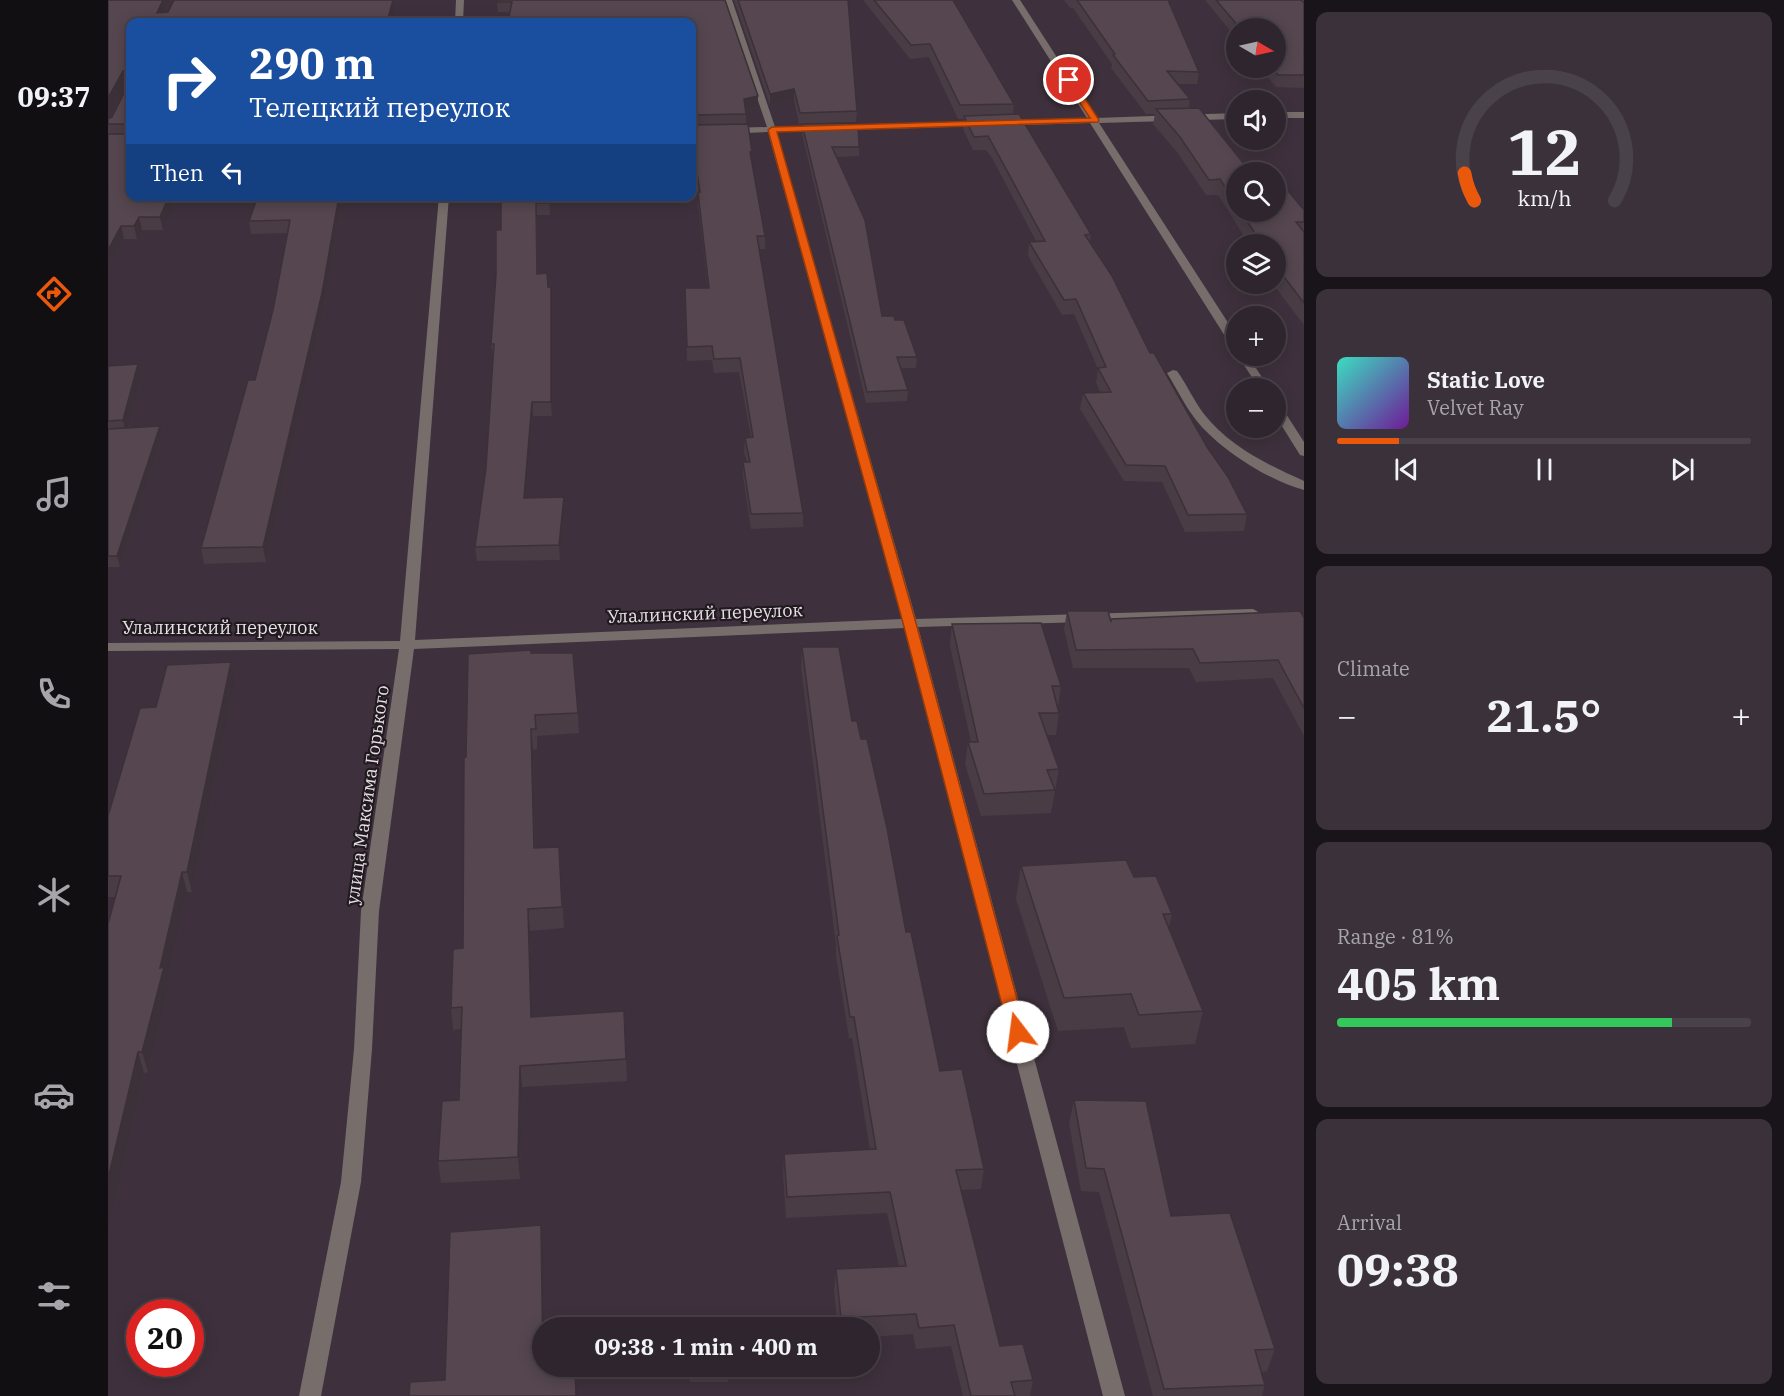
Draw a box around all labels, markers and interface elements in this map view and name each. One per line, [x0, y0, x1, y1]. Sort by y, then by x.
north arrow [1226, 18, 1286, 78]
map controls [1226, 18, 1286, 438]
text: 290 m [249, 36, 375, 91]
icon: right [150, 42, 228, 120]
pin [1043, 54, 1094, 105]
icon: arrive [1052, 63, 1085, 96]
text: 09:37 [18, 79, 90, 114]
text: Телецкий переулок [249, 89, 510, 124]
button: sound [1226, 90, 1286, 150]
text: 12 [1507, 112, 1581, 193]
icon: left [216, 156, 249, 189]
text: Then [150, 158, 204, 187]
button: search [1226, 162, 1286, 222]
text: km/h [1517, 185, 1571, 213]
button: layers [1226, 234, 1286, 294]
icon: directions [33, 273, 75, 315]
button: + [1226, 306, 1286, 366]
text: Static Love [1427, 365, 1545, 394]
button: − [1226, 378, 1286, 438]
text: Velvet Ray [1427, 394, 1524, 421]
icon: previous [1390, 453, 1423, 486]
icon: pause [1528, 453, 1561, 486]
icon: next [1666, 453, 1699, 486]
icon: music [33, 473, 75, 515]
street label: Улалинский переулок [607, 598, 804, 628]
street label: Улалинский переулок [122, 616, 318, 639]
text: Climate [1337, 655, 1410, 682]
icon: phone [33, 673, 75, 715]
street label: улица Максима Горького [340, 684, 394, 906]
text: 21.5° [1487, 686, 1601, 744]
text: − [1337, 694, 1357, 737]
text: + [1731, 694, 1751, 737]
icon: climate [33, 874, 75, 916]
text: Range · 81% [1337, 923, 1454, 950]
text: 405 km [1337, 954, 1500, 1012]
position arrow [986, 1000, 1050, 1064]
icon: car [33, 1074, 75, 1116]
text: Arrival [1337, 1209, 1402, 1236]
text: 09:38 [1337, 1240, 1459, 1298]
icon: filters [33, 1275, 75, 1317]
speed limit sign: 20 [126, 1299, 204, 1377]
text: 09:38 · 1 min · 400 m [594, 1332, 818, 1361]

